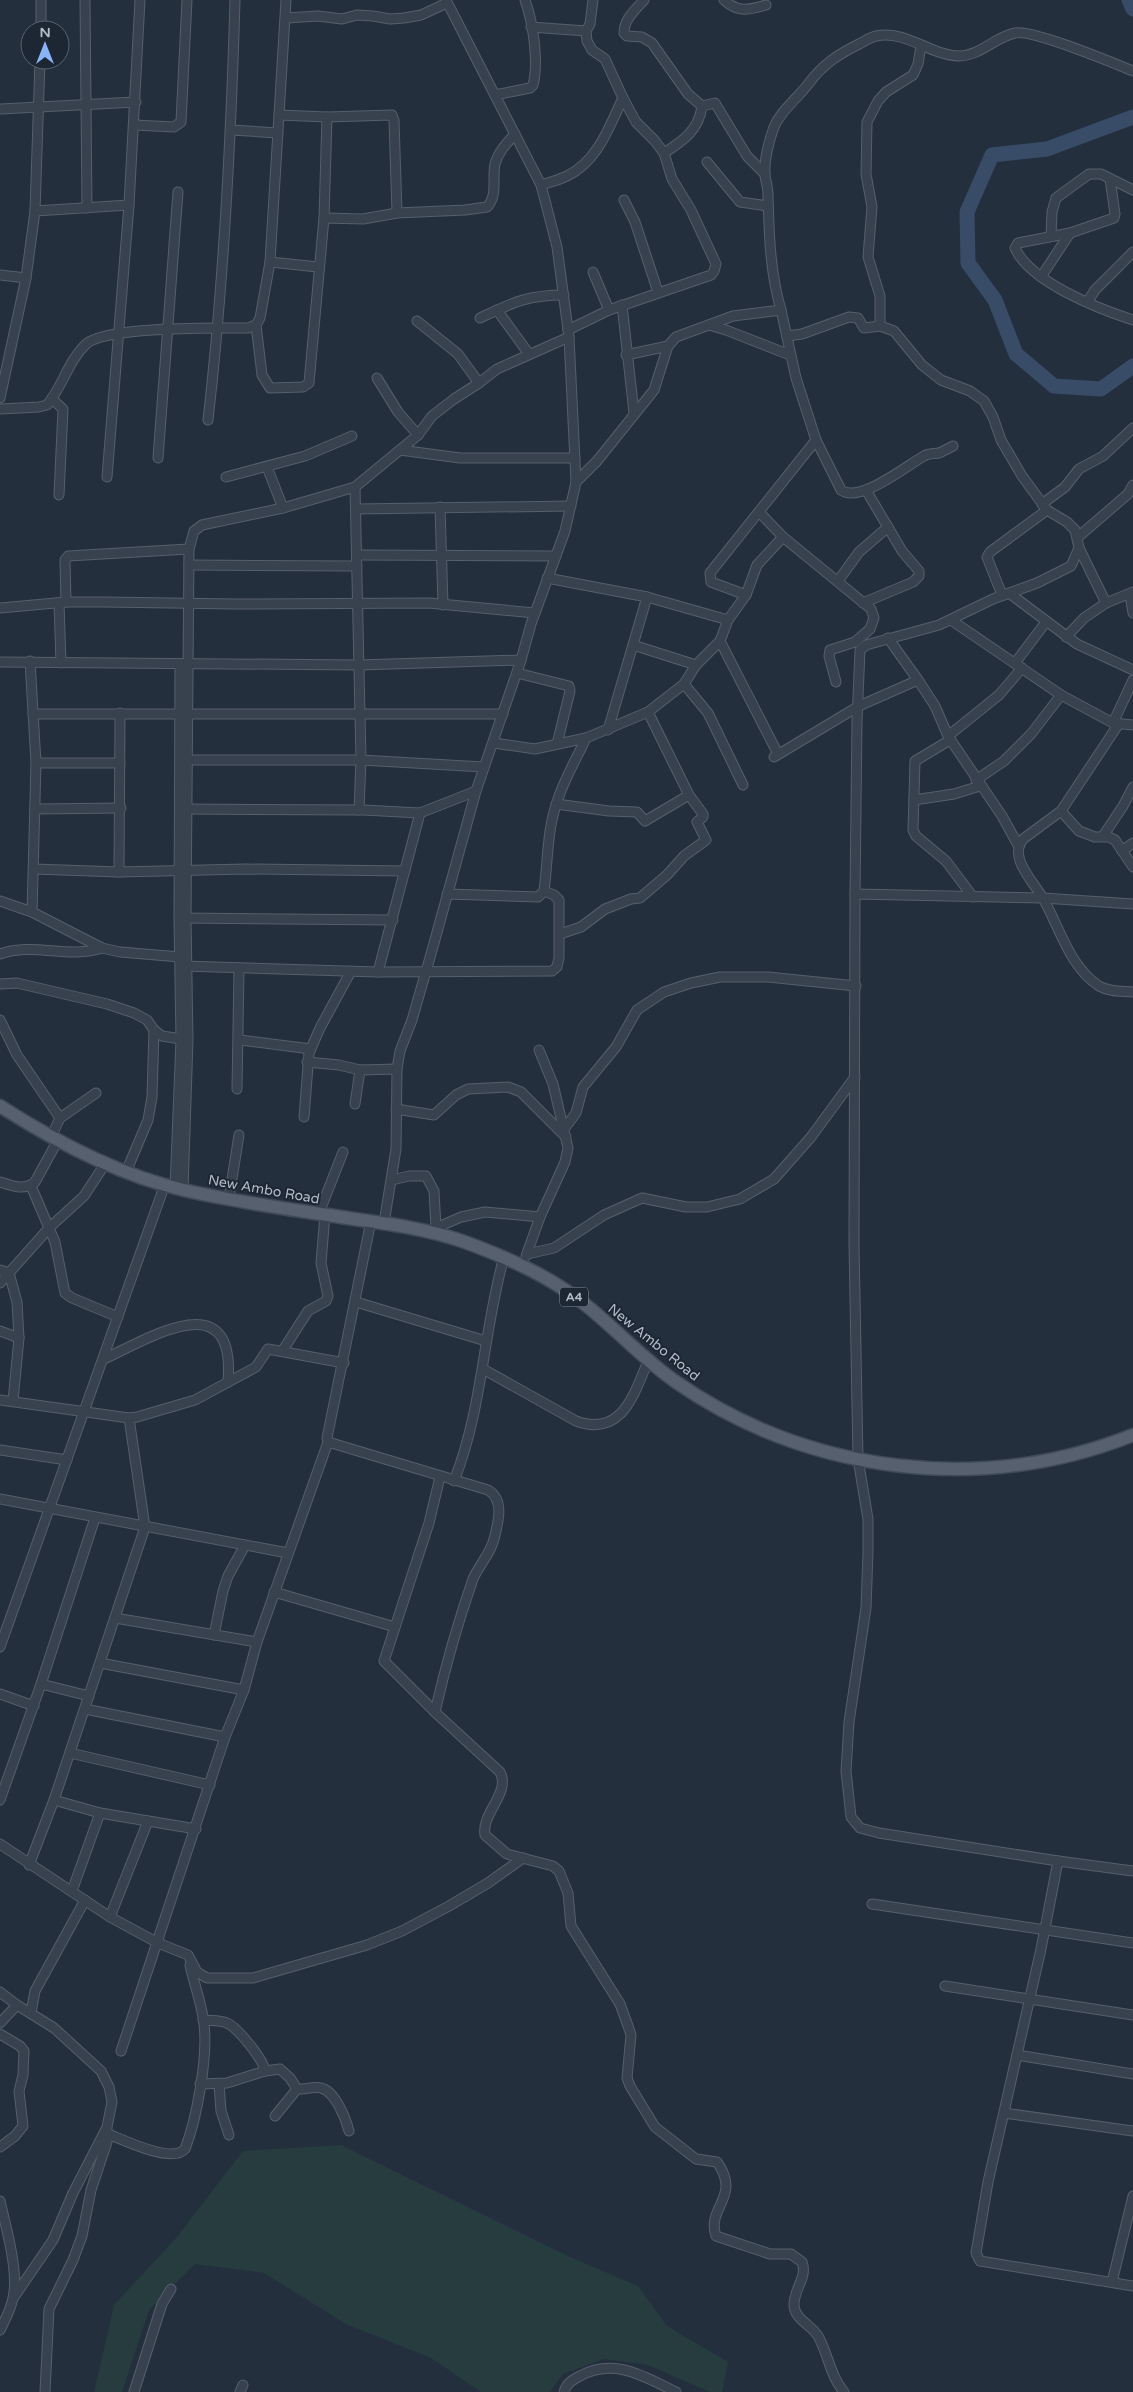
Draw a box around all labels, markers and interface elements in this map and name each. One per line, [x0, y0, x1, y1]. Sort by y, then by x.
north arrow [20, 20, 70, 70]
text: N [39, 24, 51, 41]
street label: New Ambo Road [207, 1171, 321, 1208]
road number: A4 [560, 1288, 588, 1306]
street label: New Ambo Road [604, 1300, 703, 1385]

